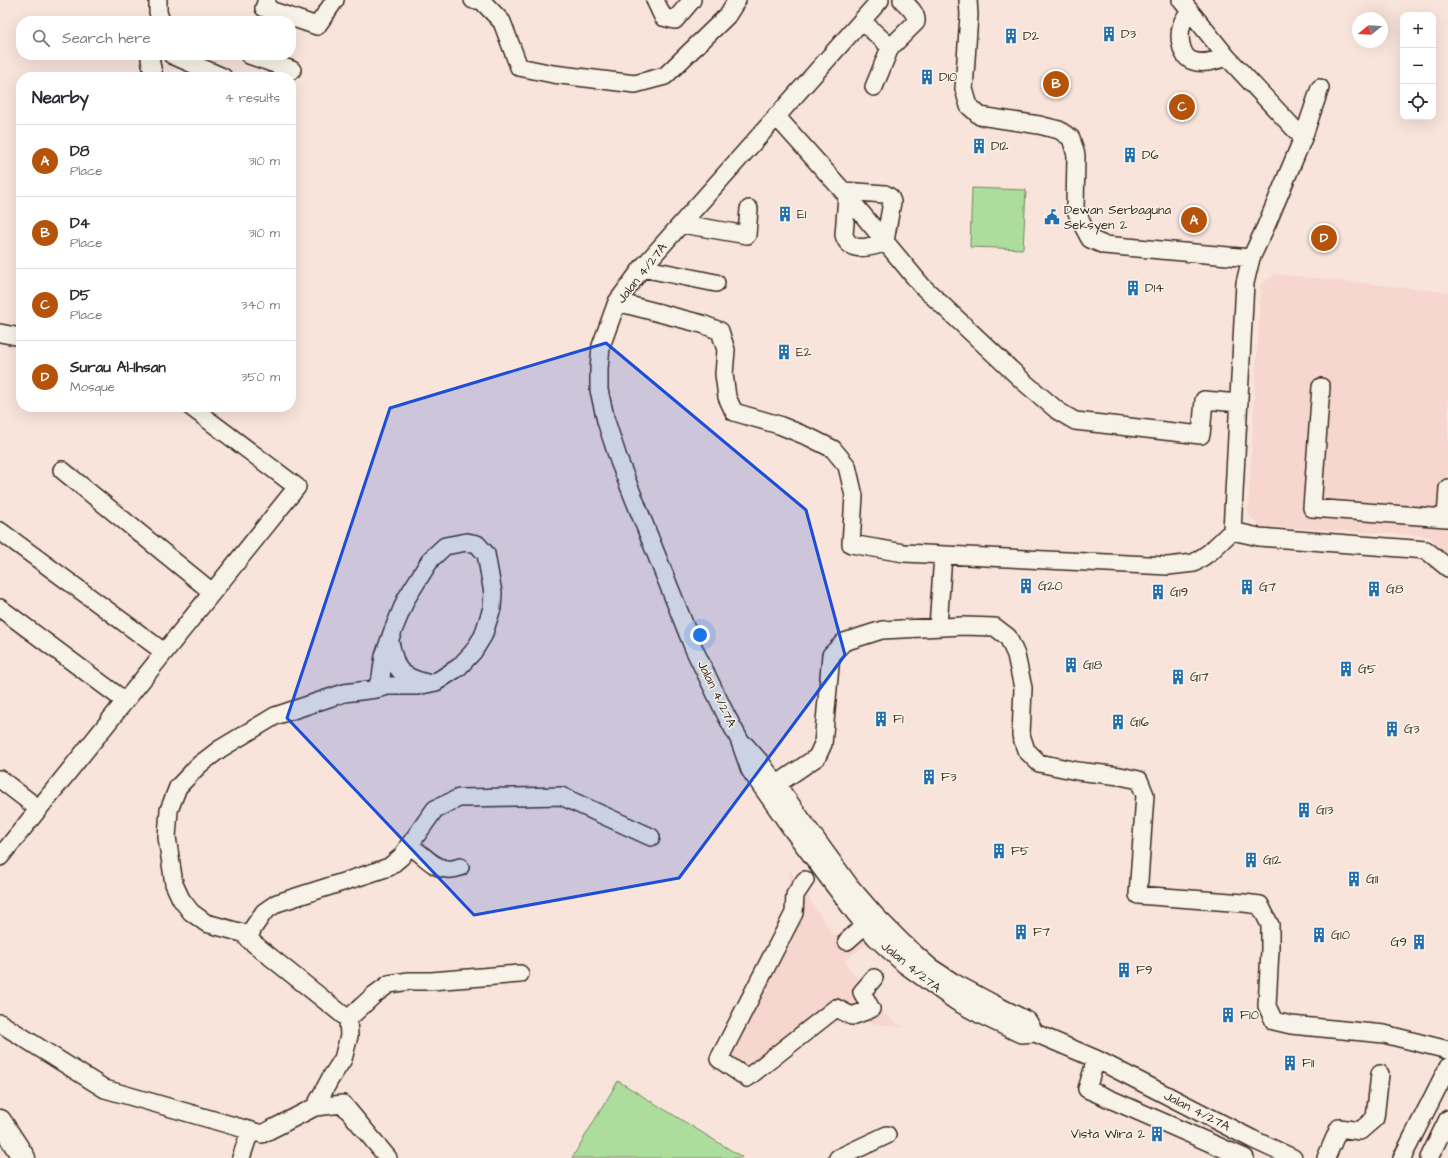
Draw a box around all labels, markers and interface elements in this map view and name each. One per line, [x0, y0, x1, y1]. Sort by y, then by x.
north arrow [1352, 12, 1388, 48]
map controls [1400, 12, 1436, 120]
button: + [1400, 12, 1436, 48]
search box [16, 16, 296, 60]
building icon: D3 [1100, 25, 1118, 43]
place label: D3 [1121, 25, 1136, 43]
icon: search [30, 27, 52, 49]
building icon: D2 [1002, 27, 1020, 45]
place label: D2 [1023, 27, 1039, 45]
text: Search here [62, 28, 151, 49]
button: − [1400, 48, 1436, 84]
building icon: D10 [918, 68, 936, 86]
place label: D10 [939, 68, 957, 86]
pin: B [1043, 69, 1069, 99]
button: locate [1400, 84, 1436, 120]
text: Nearby [32, 86, 89, 110]
text: 4 results [225, 89, 280, 107]
pin: C [1169, 92, 1195, 122]
building icon: D12 [970, 137, 988, 155]
place label: D12 [991, 137, 1009, 155]
text: D8 [70, 141, 89, 162]
building icon: D6 [1121, 146, 1139, 164]
place label: D6 [1142, 146, 1159, 164]
text: A [41, 152, 49, 170]
text: 310 m [248, 152, 280, 170]
text: Place [70, 162, 102, 180]
place label: Dewan Serbaguna Seksyen 2 [1064, 201, 1172, 235]
building icon: E1 [776, 205, 794, 223]
place label: E1 [797, 205, 807, 223]
pin: A [1181, 205, 1207, 235]
public building icon: Dewan Serbaguna Seksyen 2 [1043, 208, 1061, 226]
text: D4 [70, 213, 90, 234]
pin: D [1311, 223, 1337, 253]
text: B [40, 224, 50, 242]
text: 310 m [248, 224, 280, 242]
text: Place [70, 234, 102, 252]
street label: Jalan 4/27A [613, 238, 672, 307]
building icon: D14 [1124, 279, 1142, 297]
place label: D14 [1145, 279, 1164, 297]
text: D5 [70, 285, 90, 306]
text: C [40, 296, 50, 314]
text: 340 m [241, 296, 280, 314]
text: Place [70, 306, 102, 324]
building icon: E2 [775, 343, 793, 361]
place label: E2 [796, 343, 812, 361]
text: Surau Al-Ihsan [70, 357, 166, 378]
text: D [41, 368, 49, 386]
text: 350 m [241, 368, 280, 386]
text: Mosque [70, 378, 115, 396]
building icon: G20 [1017, 577, 1035, 595]
place label: G20 [1038, 577, 1063, 595]
building icon: G7 [1238, 578, 1256, 596]
place label: G7 [1259, 578, 1276, 596]
building icon: G8 [1365, 580, 1383, 598]
place label: G8 [1386, 580, 1404, 598]
building icon: G19 [1149, 583, 1167, 601]
place label: G19 [1170, 583, 1188, 601]
your location [690, 625, 710, 645]
building icon: G18 [1062, 656, 1080, 674]
place label: G18 [1083, 656, 1103, 674]
street label: Jalan 4/27A [693, 658, 741, 731]
building icon: G5 [1337, 660, 1355, 678]
place label: G5 [1358, 660, 1376, 678]
building icon: G17 [1169, 668, 1187, 686]
place label: G17 [1190, 668, 1209, 686]
building icon: F1 [872, 710, 890, 728]
place label: F1 [893, 710, 904, 728]
building icon: G16 [1109, 713, 1127, 731]
place label: G16 [1130, 713, 1149, 731]
building icon: G3 [1383, 720, 1401, 738]
place label: G3 [1404, 720, 1420, 738]
building icon: F3 [920, 768, 938, 786]
place label: F3 [941, 768, 957, 786]
building icon: G13 [1295, 801, 1313, 819]
place label: G13 [1316, 801, 1334, 819]
building icon: F5 [990, 842, 1008, 860]
place label: F5 [1011, 842, 1029, 860]
building icon: G12 [1242, 851, 1260, 869]
place label: G12 [1263, 851, 1282, 869]
building icon: G11 [1345, 870, 1363, 888]
place label: G11 [1366, 870, 1379, 888]
building icon: F7 [1012, 923, 1030, 941]
place label: F7 [1033, 923, 1050, 941]
building icon: G10 [1310, 926, 1328, 944]
place label: G10 [1331, 926, 1350, 944]
place label: G9 [1391, 933, 1407, 951]
building icon: G9 [1410, 933, 1428, 951]
street label: Jalan 4/27A [877, 937, 945, 997]
building icon: F9 [1115, 961, 1133, 979]
place label: F9 [1136, 961, 1152, 979]
building icon: F10 [1219, 1006, 1237, 1024]
place label: F10 [1240, 1006, 1259, 1024]
building icon: F11 [1281, 1054, 1299, 1072]
place label: F11 [1302, 1054, 1315, 1072]
street label: Jalan 4/27A [1161, 1087, 1234, 1136]
place label: Vista Wira 2 [1071, 1125, 1146, 1143]
building icon: Vista Wira 2 [1148, 1125, 1166, 1143]

